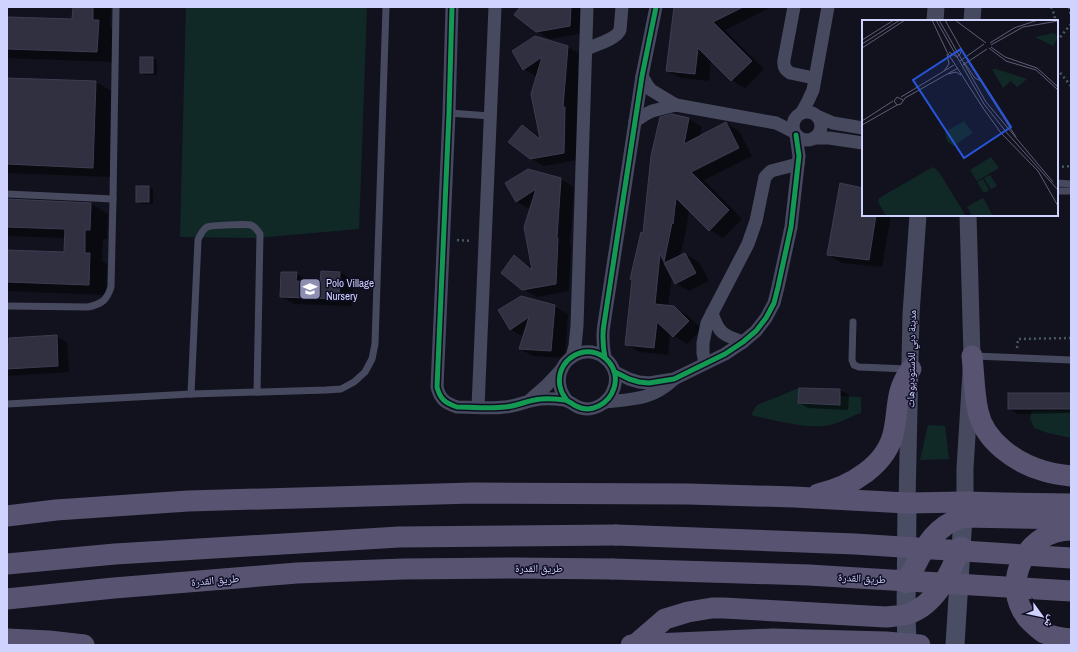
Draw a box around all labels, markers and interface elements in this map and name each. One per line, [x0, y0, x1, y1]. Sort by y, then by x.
inset map [862, 20, 1058, 216]
school or university icon: Polo Village Nursery [297, 276, 323, 302]
place label: Polo Village Nursery [326, 276, 374, 303]
street label: مدينة دبي للاستوديوهات [903, 310, 921, 408]
street label: طريق القدرة [515, 561, 563, 575]
street label: طريق القدرة [838, 570, 886, 586]
street label: طريق القدرة [190, 571, 240, 589]
north arrow [1022, 596, 1062, 636]
text: ش [1040, 612, 1059, 630]

